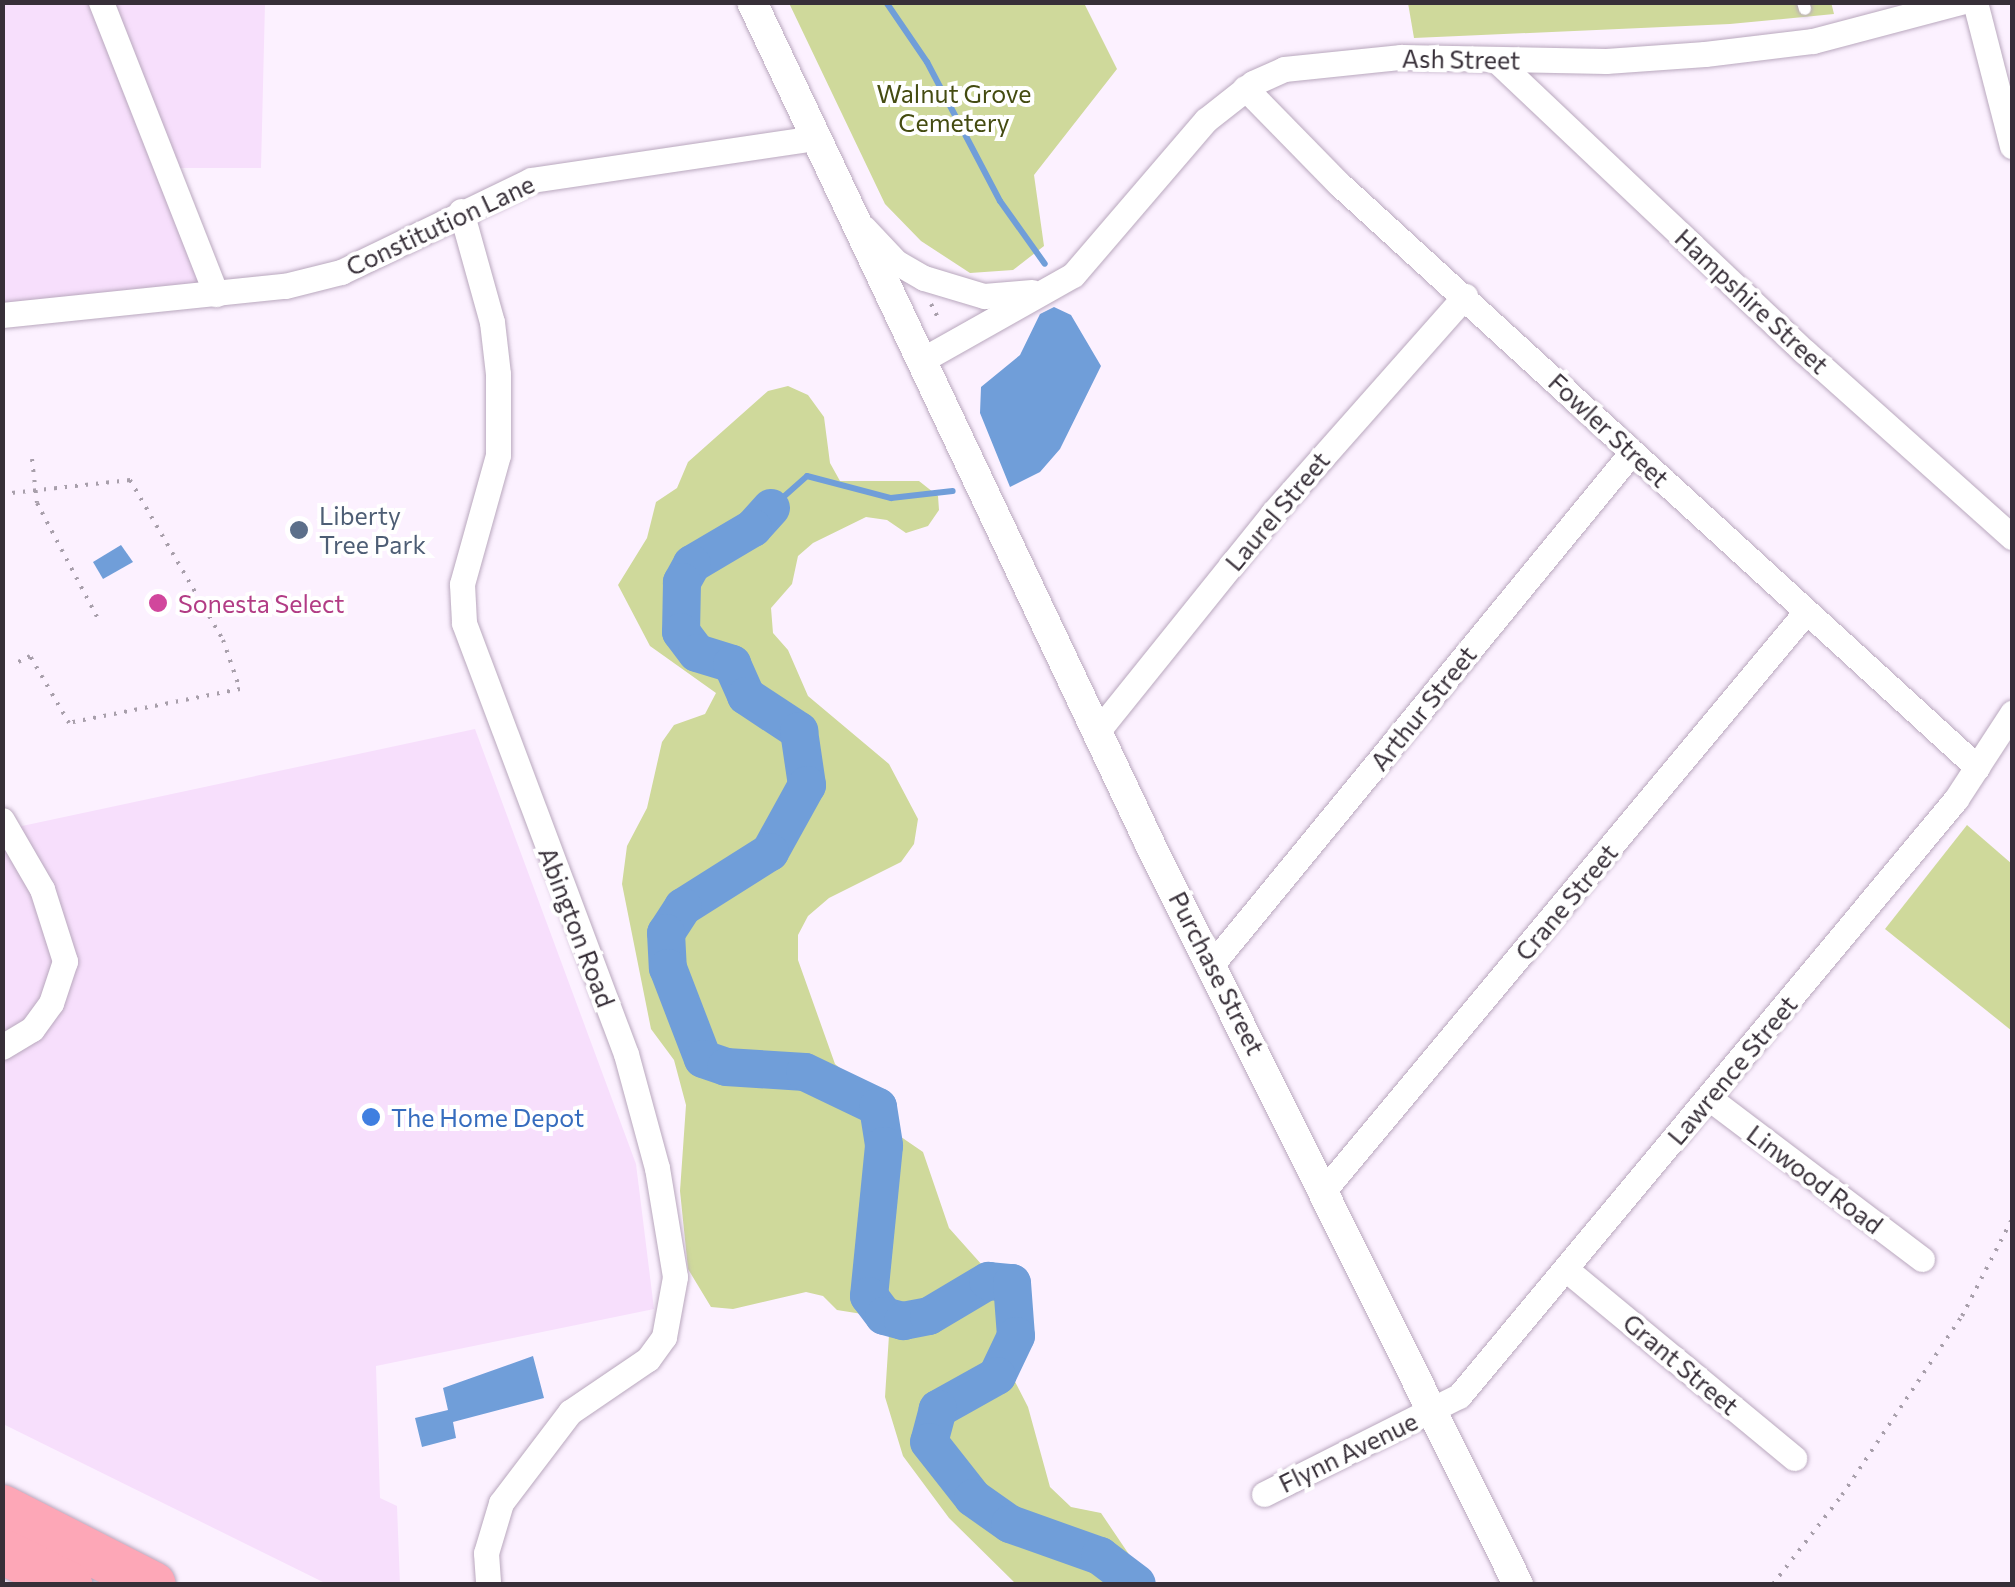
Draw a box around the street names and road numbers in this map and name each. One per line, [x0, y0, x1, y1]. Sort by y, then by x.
street label: Ash Street [1402, 43, 1520, 75]
street label: Constitution Lane [341, 168, 539, 282]
street label: Hampshire Street [1669, 222, 1835, 380]
street label: Fowler Street [1543, 367, 1675, 493]
street label: Laurel Street [1219, 445, 1335, 577]
street label: Arthur Street [1364, 640, 1482, 776]
street label: Crane Street [1509, 838, 1623, 966]
street label: Abington Road [533, 843, 621, 1011]
street label: Purchase Street [1163, 886, 1271, 1060]
street label: Lawrence Street [1661, 989, 1803, 1151]
street label: Linwood Road [1741, 1118, 1889, 1240]
street label: Grant Street [1617, 1307, 1745, 1421]
street label: Flynn Avenue [1274, 1406, 1422, 1498]

